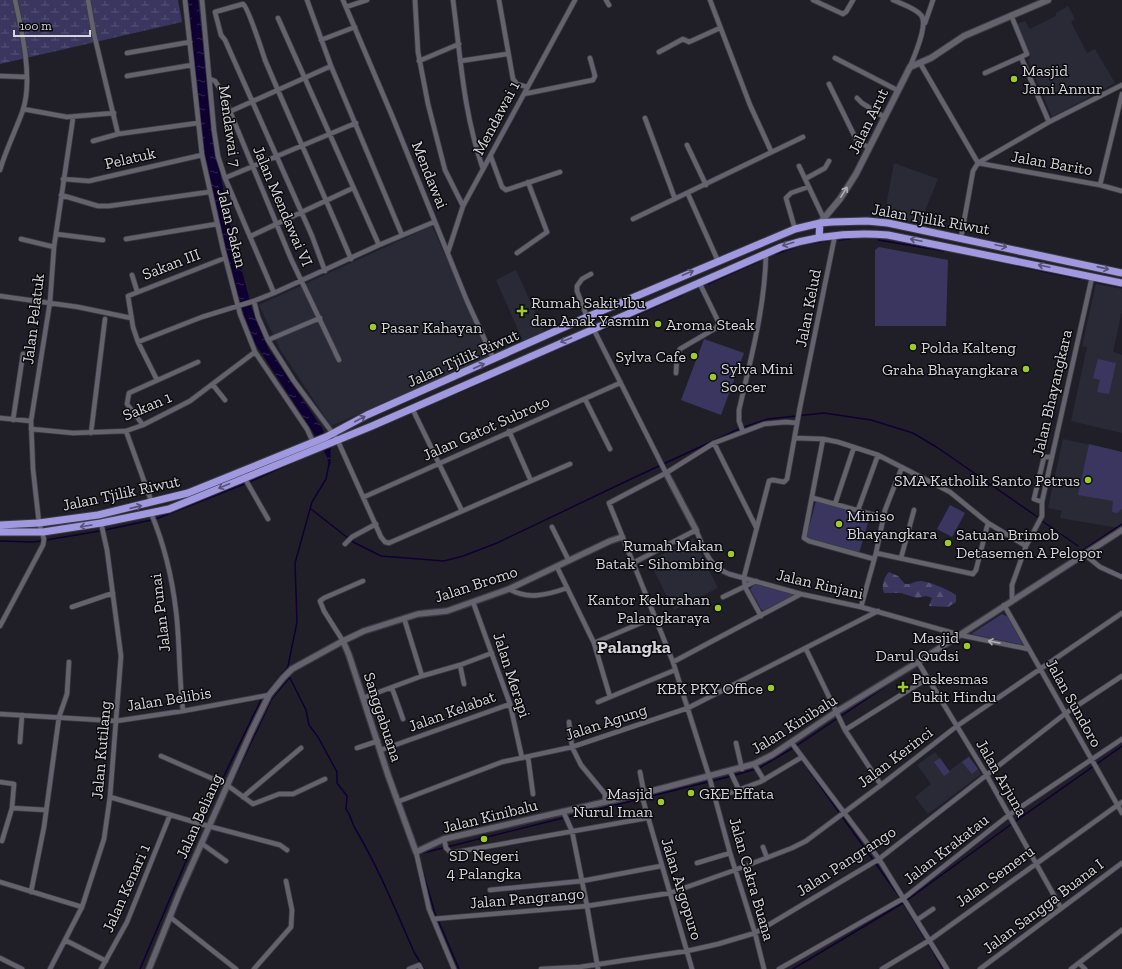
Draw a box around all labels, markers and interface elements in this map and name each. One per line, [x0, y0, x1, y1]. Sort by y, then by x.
scale bar [14, 12, 90, 38]
text: 100 m [20, 19, 52, 33]
place label: Masjid Jami Annur [1022, 61, 1103, 98]
marker: Masjid Jami Annur [1009, 74, 1019, 84]
street label: Mendawai 1 [469, 78, 523, 158]
street label: Mendawai 7 [215, 84, 245, 169]
street label: Jalan Arut [844, 85, 892, 157]
street label: Mendawai [408, 138, 452, 212]
street label: Pelatuk [103, 143, 158, 173]
street label: Jalan Mendawai VI [249, 143, 317, 269]
street label: Jalan Barito [1010, 147, 1094, 179]
street label: Jalan Sakan [213, 186, 251, 270]
one-way arrow [841, 186, 849, 198]
street label: Jalan Tjilik Riwut [870, 199, 992, 239]
one-way arrow [910, 235, 923, 243]
one-way arrow [782, 241, 795, 248]
one-way arrow [994, 243, 1007, 251]
street label: Sakan III [139, 244, 203, 284]
one-way arrow [1037, 262, 1050, 270]
one-way arrow [1096, 265, 1109, 273]
street label: Jalan Kelud [791, 267, 825, 349]
one-way arrow [681, 269, 693, 277]
street label: Jalan Pelatuk [18, 272, 48, 365]
place label: Rumah Sakit Ibu dan Anak Yasmin [531, 293, 650, 330]
marker: Rumah Sakit Ibu dan Anak Yasmin [516, 305, 528, 317]
place label: Aroma Steak [666, 315, 755, 334]
place label: Pasar Kahayan [381, 318, 483, 337]
marker: Aroma Steak [653, 319, 663, 329]
marker: Pasar Kahayan [368, 322, 378, 332]
street label: Jalan Tjilik Riwut [405, 325, 522, 391]
street label: Jalan Bhayangkara [1028, 327, 1076, 458]
one-way arrow [560, 336, 572, 344]
place label: Polda Kalteng [921, 338, 1016, 357]
marker: Polda Kalteng [908, 342, 918, 352]
place label: Sylva Cafe [615, 347, 686, 366]
marker: Sylva Cafe [689, 351, 699, 361]
place label: Sylva Mini Soccer [721, 359, 794, 396]
place label: Graha Bhayangkara [882, 360, 1018, 379]
one-way arrow [473, 362, 485, 369]
marker: Graha Bhayangkara [1021, 364, 1031, 374]
marker: Sylva Mini Soccer [708, 372, 718, 382]
street label: Sakan 1 [120, 387, 174, 425]
street label: Jalan Gatot Subroto [420, 391, 552, 465]
one-way arrow [354, 414, 366, 422]
street label: Jalan Tjilik Riwut [61, 471, 182, 515]
place label: SMA Katholik Santo Petrus [894, 471, 1080, 490]
marker: SMA Katholik Santo Petrus [1083, 475, 1093, 485]
one-way arrow [218, 483, 230, 490]
one-way arrow [129, 503, 142, 511]
place label: Miniso Bhayangkara [847, 506, 938, 543]
marker: Miniso Bhayangkara [834, 519, 844, 529]
one-way arrow [80, 522, 93, 530]
place label: Satuan Brimob Detasemen A Pelopor [956, 525, 1103, 562]
place label: Rumah Makan Batak - Sihombing [596, 536, 724, 573]
marker: Satuan Brimob Detasemen A Pelopor [943, 538, 953, 548]
marker: Rumah Makan Batak - Sihombing [726, 549, 736, 559]
street label: Jalan Bromo [432, 562, 520, 606]
street label: Jalan Rinjani [775, 565, 866, 603]
street label: Jalan Punai [146, 572, 174, 653]
place label: Kantor Kelurahan Palangkaraya [588, 590, 711, 627]
marker: Kantor Kelurahan Palangkaraya [713, 603, 723, 613]
place label: Masjid Darul Qudsi [875, 628, 960, 665]
street label: Jalan Merapi [489, 630, 535, 720]
district label: Palangka [597, 636, 671, 658]
one-way arrow [988, 638, 1001, 646]
marker: Masjid Darul Qudsi [962, 641, 972, 651]
street label: Jalan Sundoro [1042, 656, 1106, 750]
place label: Puskesmas Bukit Hindu [912, 669, 997, 706]
street label: Sanggabuana [360, 670, 406, 764]
place label: KBK PKY Office [657, 679, 763, 698]
marker: Puskesmas Bukit Hindu [897, 681, 909, 693]
street label: Jalan Belibis [125, 683, 213, 715]
marker: KBK PKY Office [766, 683, 776, 693]
street label: Jalan Kelabat [406, 686, 498, 735]
street label: Jalan Kinibalu [748, 690, 840, 758]
street label: Jalan Kutilang [87, 700, 115, 800]
street label: Jalan Agung [563, 700, 649, 744]
street label: Jalan Kerinci [854, 722, 937, 791]
street label: Jalan Arjuna [972, 736, 1032, 820]
street label: Jalan Beliang [172, 770, 226, 861]
place label: Masjid Nurul Iman [573, 784, 654, 821]
place label: GKE Effata [699, 784, 774, 803]
marker: GKE Effata [686, 788, 696, 798]
street label: Jalan Kinibalu [441, 795, 540, 837]
marker: Masjid Nurul Iman [656, 797, 666, 807]
street label: Jalan Krakatau [900, 810, 992, 888]
street label: Jalan Cakra Buana [725, 815, 779, 943]
street label: Jalan Pangrango [793, 822, 899, 900]
marker: SD Negeri 4 Palangka [479, 834, 489, 844]
street label: Jalan Argopuro [657, 836, 707, 942]
street label: Jalan Kenari 1 [98, 841, 154, 935]
street label: Jalan Semeru [952, 841, 1038, 911]
place label: SD Negeri 4 Palangka [446, 846, 522, 883]
street label: Jalan Sangga Buana I [979, 855, 1107, 957]
street label: Jalan Pangrango [469, 884, 585, 912]

